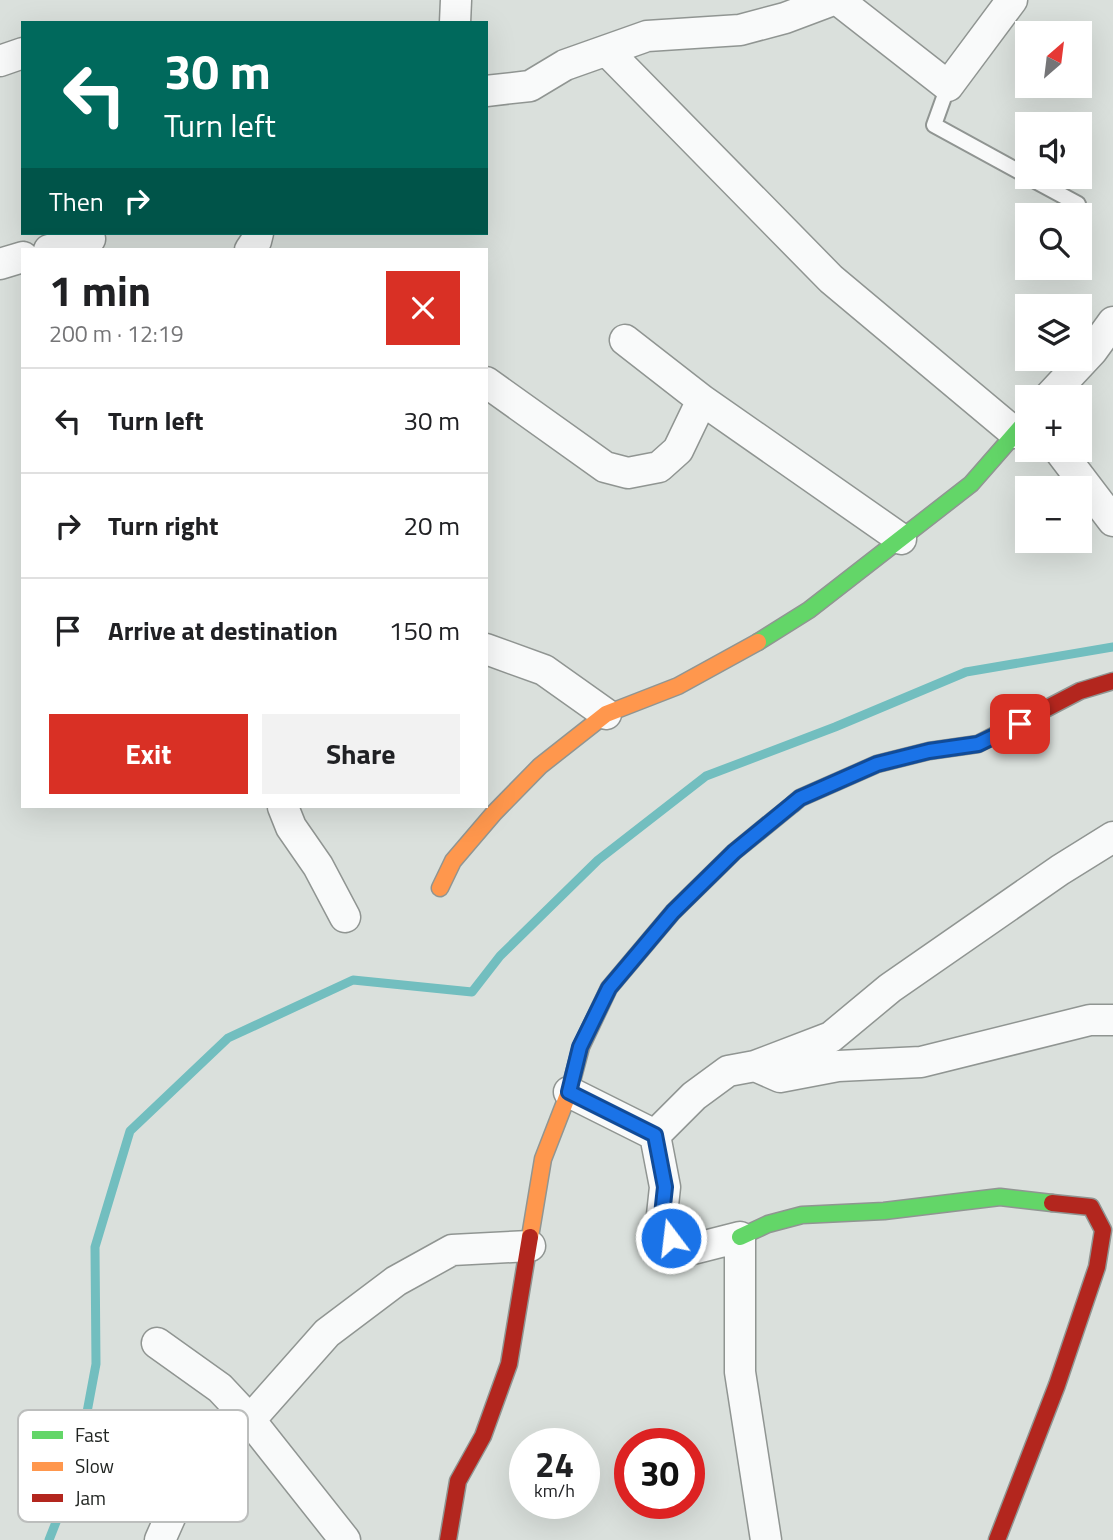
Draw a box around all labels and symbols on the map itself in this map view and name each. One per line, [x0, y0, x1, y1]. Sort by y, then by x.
north arrow [1015, 21, 1092, 98]
pin [990, 694, 1050, 754]
position arrow [634, 1201, 708, 1275]
legend [18, 1410, 248, 1522]
text: Fast [75, 1420, 110, 1449]
speed limit sign: 30 [614, 1428, 705, 1519]
text: Slow [75, 1451, 114, 1480]
text: Jam [75, 1483, 106, 1512]

